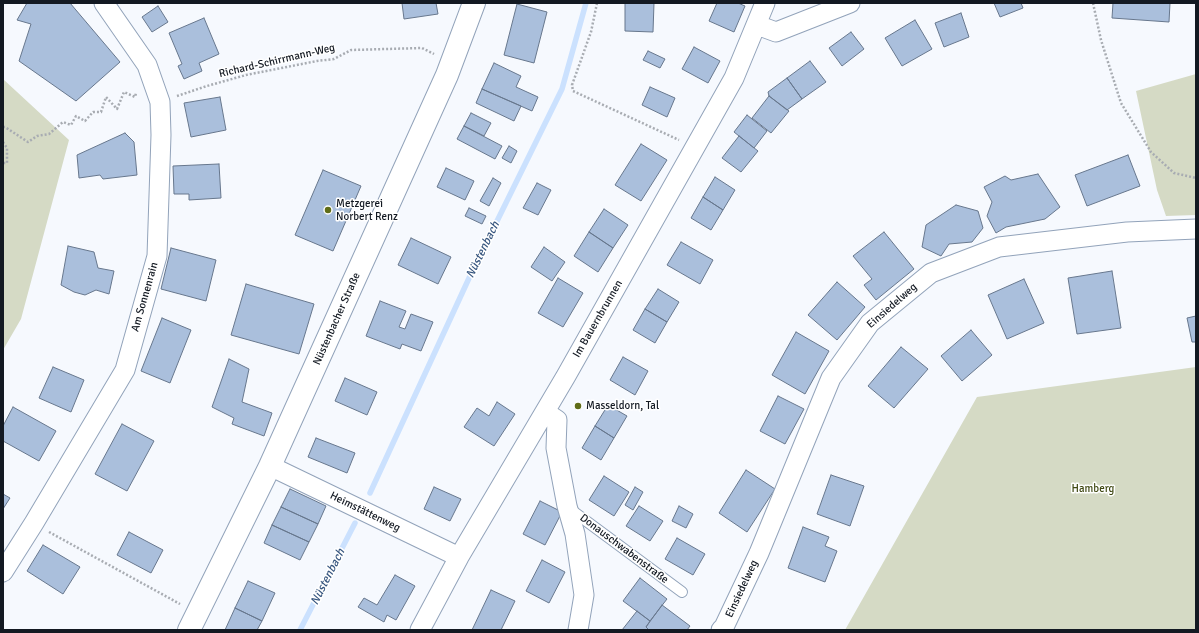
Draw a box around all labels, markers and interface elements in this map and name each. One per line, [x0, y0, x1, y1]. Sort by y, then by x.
street label: Richard-Schirrmann-Weg [218, 41, 336, 81]
place label: Metzgerei Norbert Renz [336, 197, 398, 223]
marker: Metzgerei Norbert Renz [323, 205, 333, 215]
water label: Nüstenbach [463, 219, 503, 281]
street label: Am Sonnenrain [129, 261, 161, 333]
street label: Nüstenbacher Straße [311, 271, 363, 367]
street label: Im Bauernbrunnen [570, 278, 626, 360]
street label: Einsiedelweg [864, 281, 920, 331]
place label: Masseldorn, Tal [586, 399, 659, 413]
marker: Masseldorn, Tal [573, 401, 583, 411]
park label: Hamberg [1072, 482, 1114, 496]
street label: Heimstättenweg [328, 489, 402, 535]
street label: Donauschwabenstraße [577, 511, 671, 587]
water label: Nüstenbach [308, 546, 348, 608]
street label: Einsiedelweg [723, 558, 761, 620]

